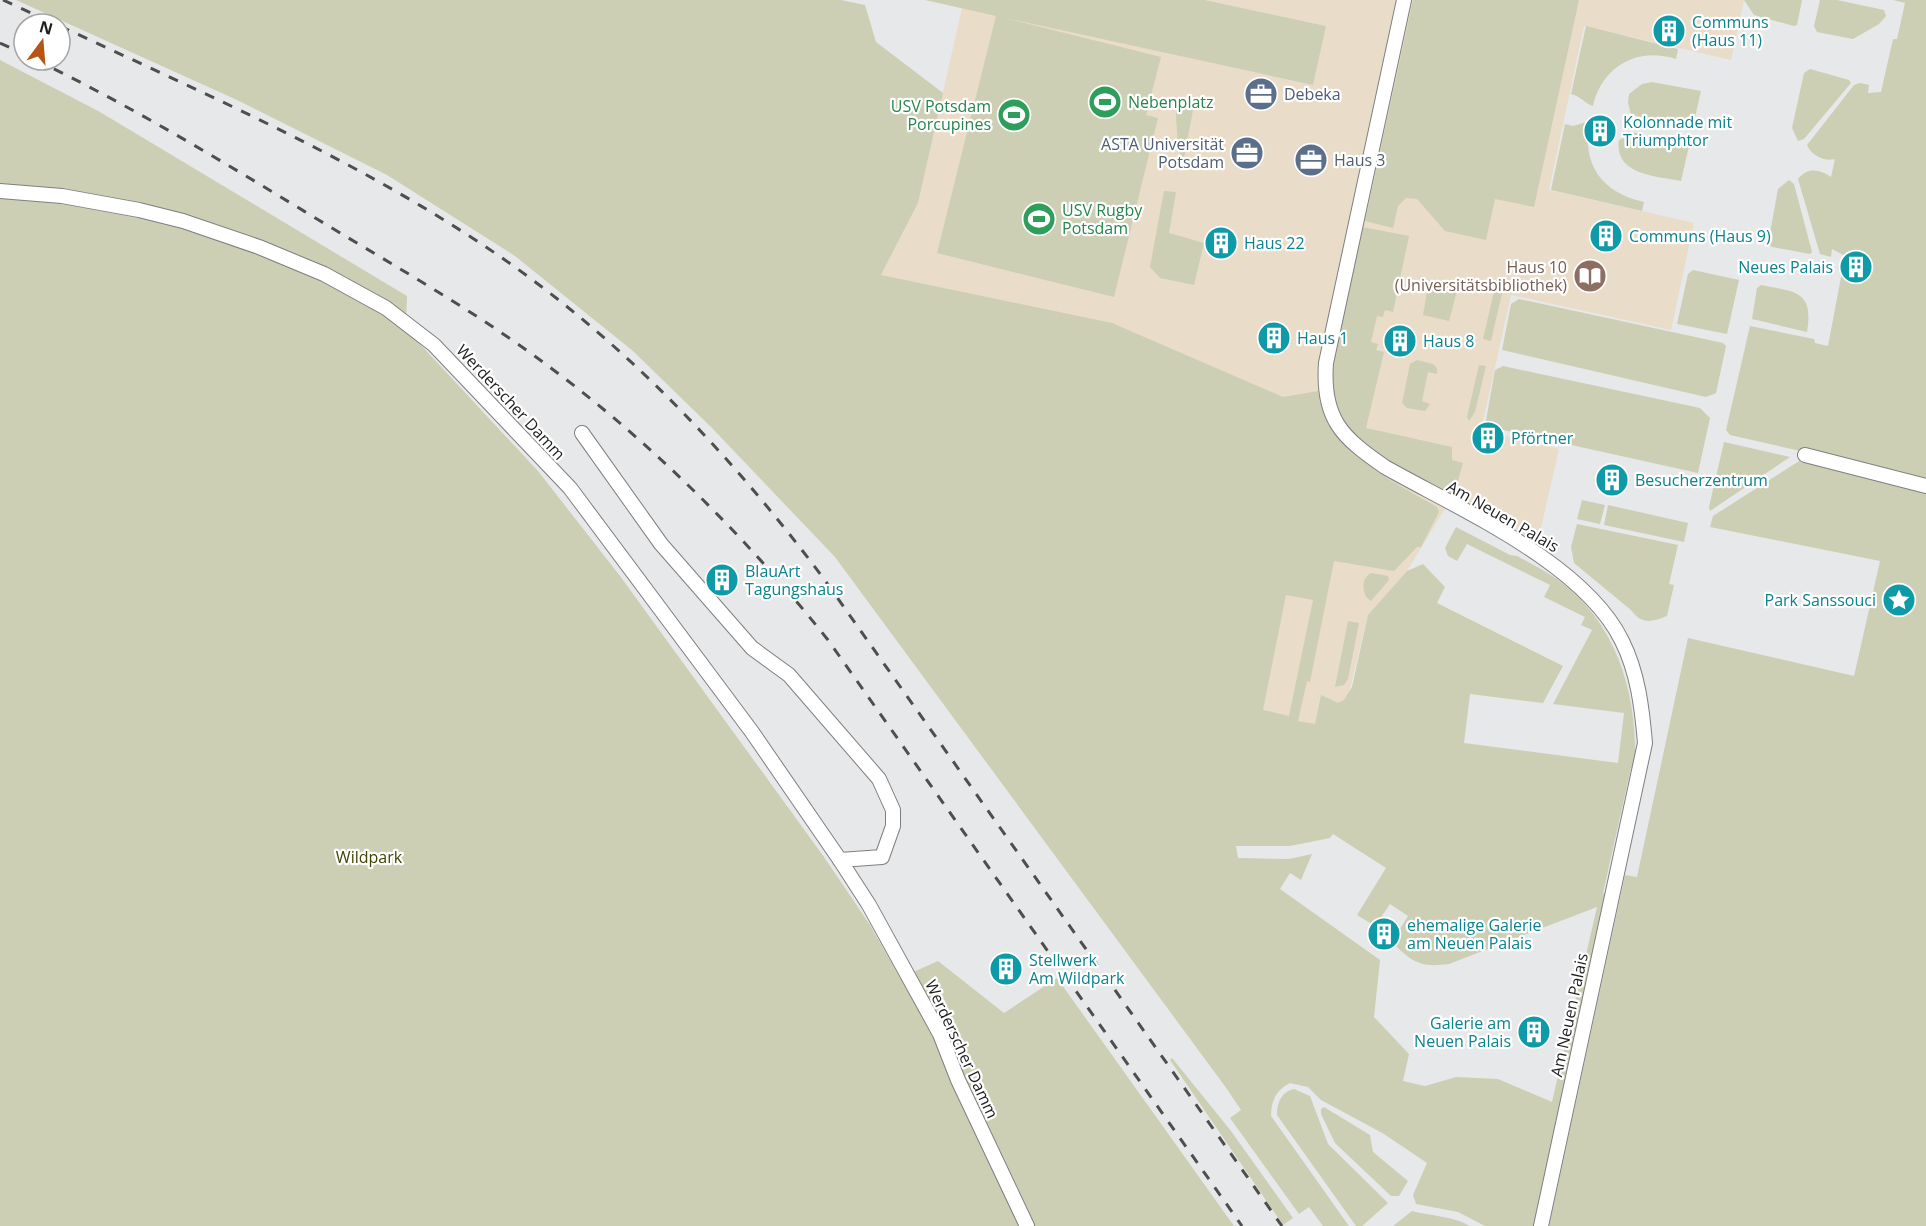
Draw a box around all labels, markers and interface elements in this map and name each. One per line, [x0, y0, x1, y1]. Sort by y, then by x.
place label: Communs (Haus 11) [1692, 11, 1769, 51]
north arrow [12, 12, 72, 72]
building icon: Communs (Haus 11) [1651, 13, 1687, 49]
text: N [37, 15, 55, 40]
office icon: Debeka [1243, 76, 1279, 112]
place label: Debeka [1284, 83, 1341, 105]
sports icon: Nebenplatz [1087, 84, 1123, 120]
place label: Nebenplatz [1128, 91, 1214, 113]
place label: USV Potsdam Porcupines [891, 95, 991, 135]
sports icon: USV Potsdam Porcupines [996, 97, 1032, 133]
place label: Kolonnade mit Triumphtor [1623, 111, 1732, 151]
building icon: Kolonnade mit Triumphtor [1582, 113, 1618, 149]
place label: ASTA Universität Potsdam [1101, 133, 1224, 173]
office icon: ASTA Universität Potsdam [1229, 135, 1265, 171]
office icon: Haus 3 [1293, 142, 1329, 178]
place label: Haus 3 [1334, 149, 1385, 171]
place label: USV Rugby Potsdam [1062, 199, 1143, 239]
sports icon: USV Rugby Potsdam [1021, 201, 1057, 237]
building icon: Communs (Haus 9) [1588, 218, 1624, 254]
building icon: Haus 22 [1203, 225, 1239, 261]
place label: Communs (Haus 9) [1629, 225, 1771, 247]
place label: Haus 22 [1244, 232, 1305, 254]
building icon: Neues Palais [1838, 249, 1874, 285]
place label: Haus 10 (Universitätsbibliothek) [1395, 256, 1567, 296]
place label: Neues Palais [1738, 256, 1833, 278]
library icon: Haus 10 (Universitätsbibliothek) [1572, 258, 1608, 294]
building icon: Haus 1 [1256, 320, 1292, 356]
building icon: Haus 8 [1382, 323, 1418, 359]
place label: Haus 1 [1297, 327, 1348, 349]
place label: Haus 8 [1423, 330, 1474, 352]
street label: Werderscher Damm [452, 339, 570, 465]
building icon: Pförtner [1470, 420, 1506, 456]
place label: Pförtner [1511, 427, 1574, 449]
building icon: Besucherzentrum [1594, 462, 1630, 498]
place label: Besucherzentrum [1635, 469, 1768, 491]
street label: Am Neuen Palais [1443, 475, 1563, 557]
place label: BlauArt Tagungshaus [745, 560, 843, 600]
building icon: BlauArt Tagungshaus [704, 562, 740, 598]
place icon: Park Sanssouci [1881, 582, 1917, 618]
place label: Park Sanssouci [1765, 589, 1876, 611]
park label: Wildpark [336, 846, 403, 868]
place label: ehemalige Galerie am Neuen Palais [1407, 914, 1542, 954]
building icon: ehemalige Galerie am Neuen Palais [1366, 916, 1402, 952]
place label: Stellwerk Am Wildpark [1029, 949, 1125, 989]
building icon: Stellwerk Am Wildpark [988, 951, 1024, 987]
street label: Am Neuen Palais [1545, 951, 1593, 1079]
street label: Werderscher Damm [920, 976, 1004, 1122]
place label: Galerie am Neuen Palais [1414, 1012, 1511, 1052]
building icon: Galerie am Neuen Palais [1516, 1014, 1552, 1050]

